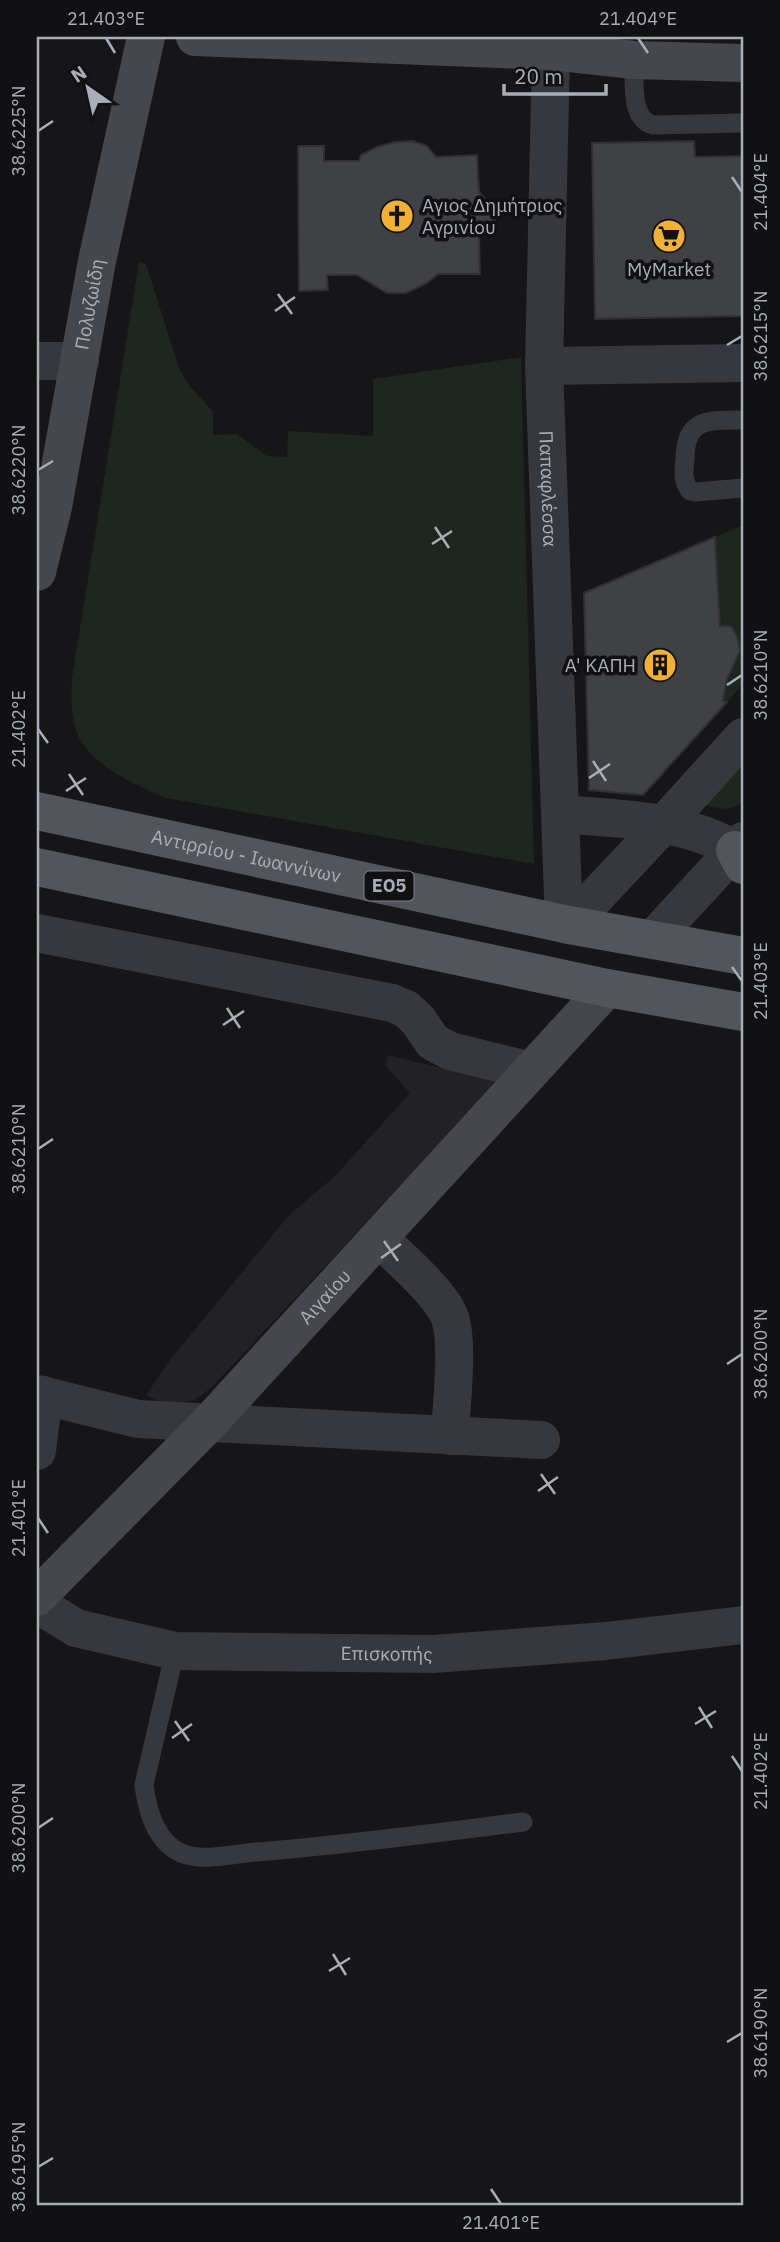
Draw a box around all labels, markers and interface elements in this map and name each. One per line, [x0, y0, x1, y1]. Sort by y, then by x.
text: 21.403°E [67, 7, 145, 30]
text: 21.404°E [599, 7, 677, 30]
north arrow [52, 52, 122, 122]
scale bar [504, 52, 605, 96]
text: N [66, 60, 91, 88]
text: 20 m [514, 62, 563, 90]
text: 38.6225°N [7, 86, 30, 176]
text: 21.404°E [749, 153, 772, 231]
place label: Αγιος Δημήτριος Αγρινίου [422, 193, 562, 239]
church icon: Αγιος Δημήτριος Αγρινίου [378, 197, 416, 235]
supermarket icon: MyMarket [650, 217, 688, 255]
street label: Πολυζωίδη [69, 257, 109, 352]
place label: MyMarket [627, 257, 711, 281]
text: 38.6215°N [749, 291, 772, 381]
text: 38.6220°N [7, 425, 30, 515]
street label: Παπαφλέσσα [534, 430, 562, 548]
text: 38.6210°N [749, 630, 772, 720]
building icon: Α' ΚΑΠΗ [641, 646, 679, 684]
place label: Α' ΚΑΠΗ [565, 653, 636, 677]
text: 21.402°E [7, 690, 30, 768]
street label: Αντιρρίου - Ιωαννίνων [149, 824, 343, 888]
road number: ΕΟ5 [364, 872, 414, 900]
text: 21.403°E [749, 942, 772, 1020]
text: 38.6210°N [7, 1104, 30, 1194]
street label: Αιγαίου [293, 1264, 356, 1329]
text: 38.6200°N [749, 1309, 772, 1399]
text: 21.401°E [7, 1479, 30, 1557]
street label: Επισκοπής [340, 1641, 433, 1666]
text: 21.402°E [749, 1732, 772, 1810]
text: 38.6200°N [7, 1783, 30, 1873]
text: 38.6190°N [749, 1988, 772, 2078]
text: 38.6195°N [7, 2122, 30, 2212]
text: 21.401°E [462, 2211, 540, 2234]

